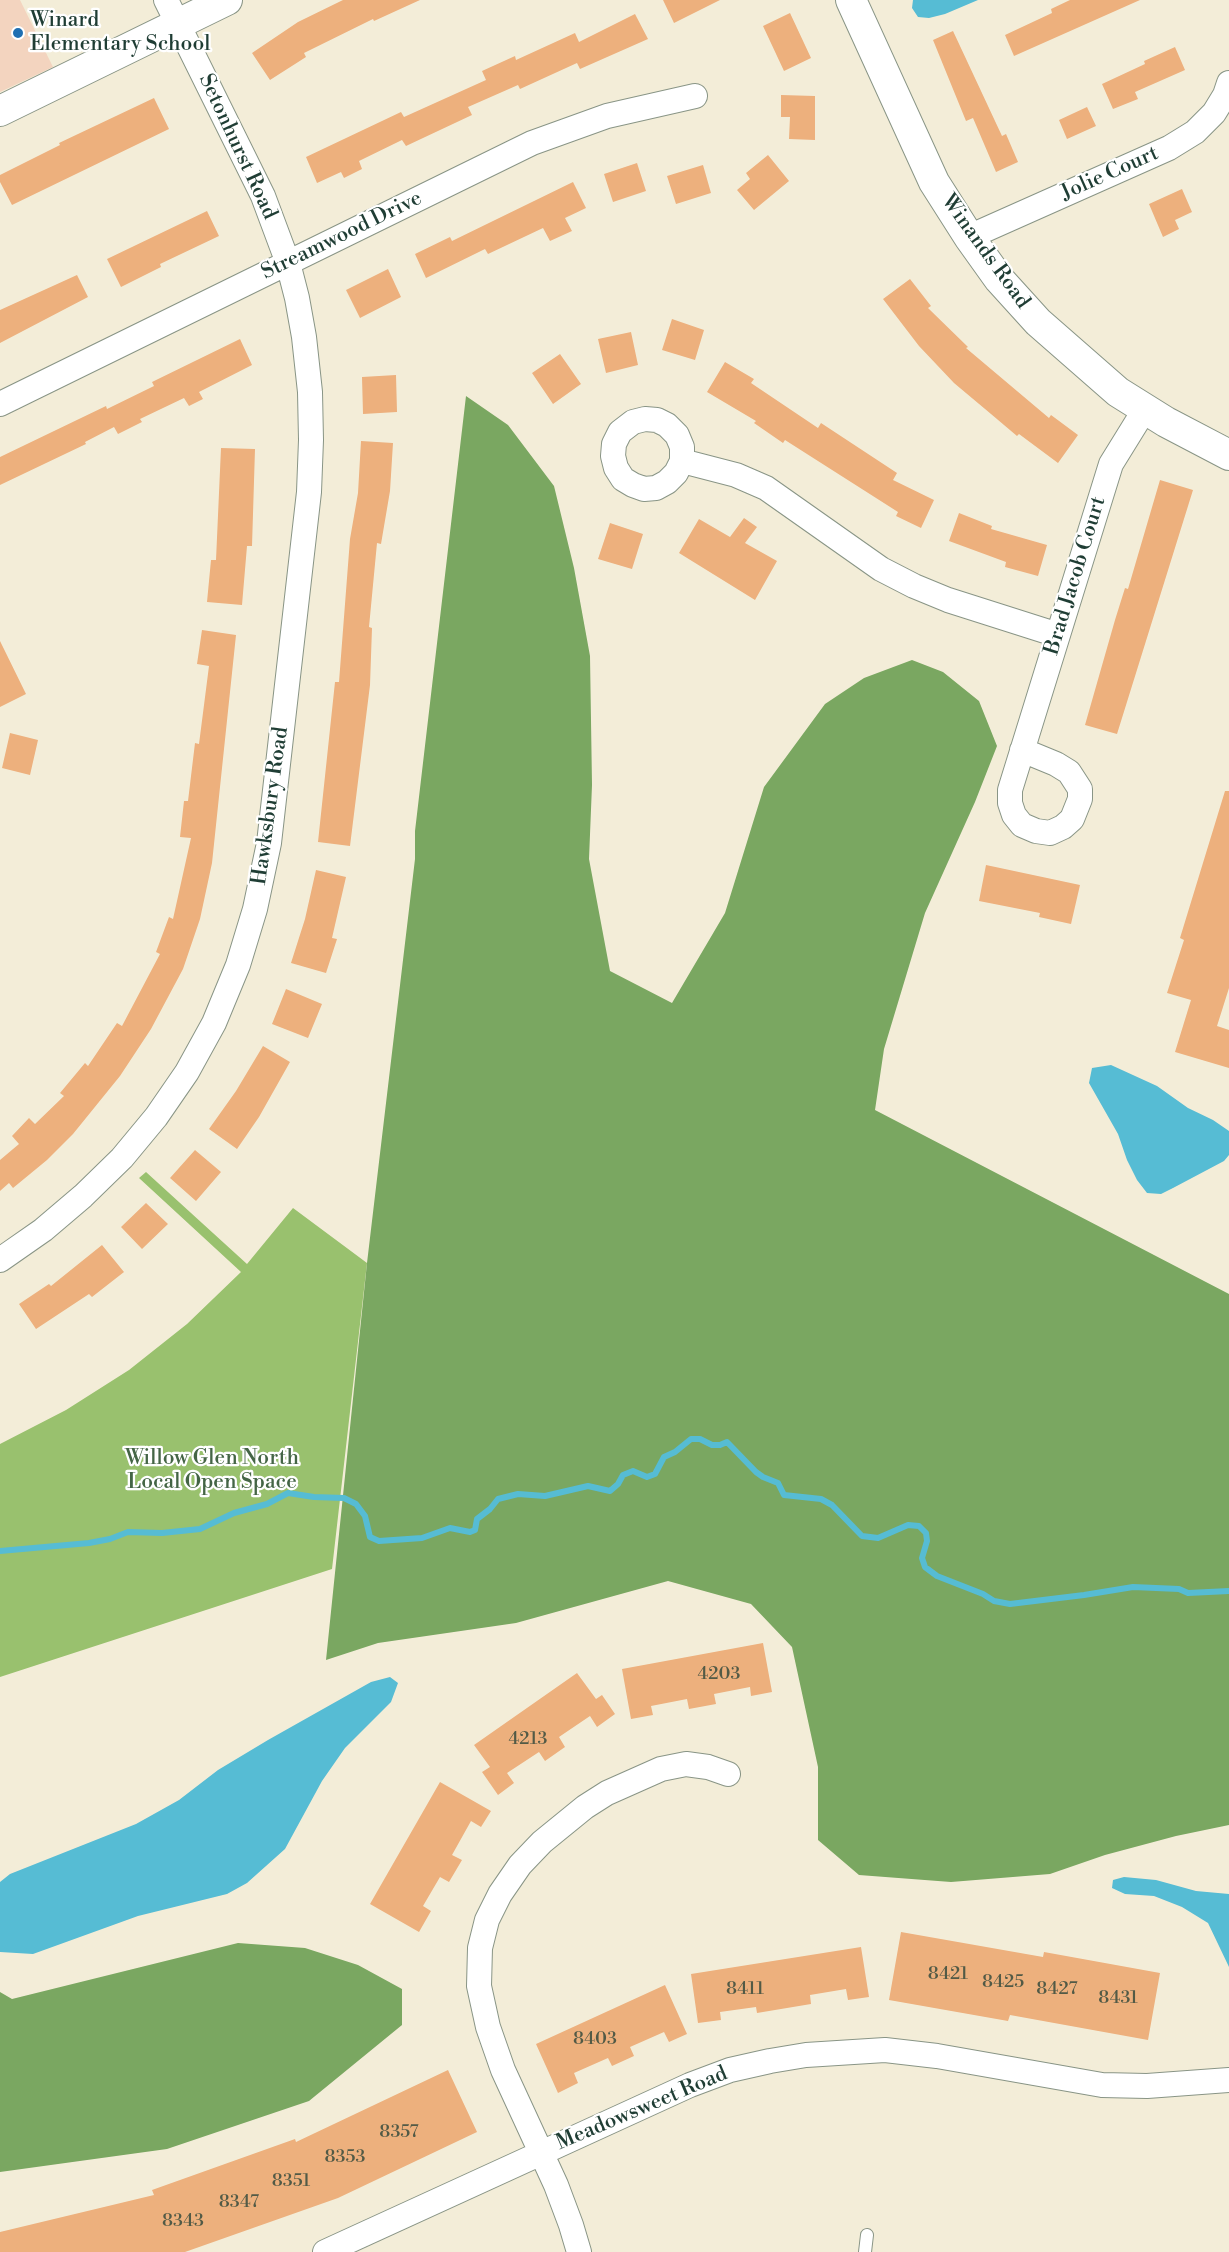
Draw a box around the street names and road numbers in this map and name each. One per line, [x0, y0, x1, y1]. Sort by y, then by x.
street label: Setonhurst Road [192, 70, 282, 224]
street label: Jolie Court [1057, 141, 1163, 207]
street label: Streamwood Drive [258, 186, 426, 286]
street label: Winands Road [935, 190, 1035, 314]
street label: Brad Jacob Court [1040, 494, 1112, 658]
street label: Hawksbury Road [247, 725, 295, 887]
street label: Meadowsweet Road [553, 2062, 731, 2156]

